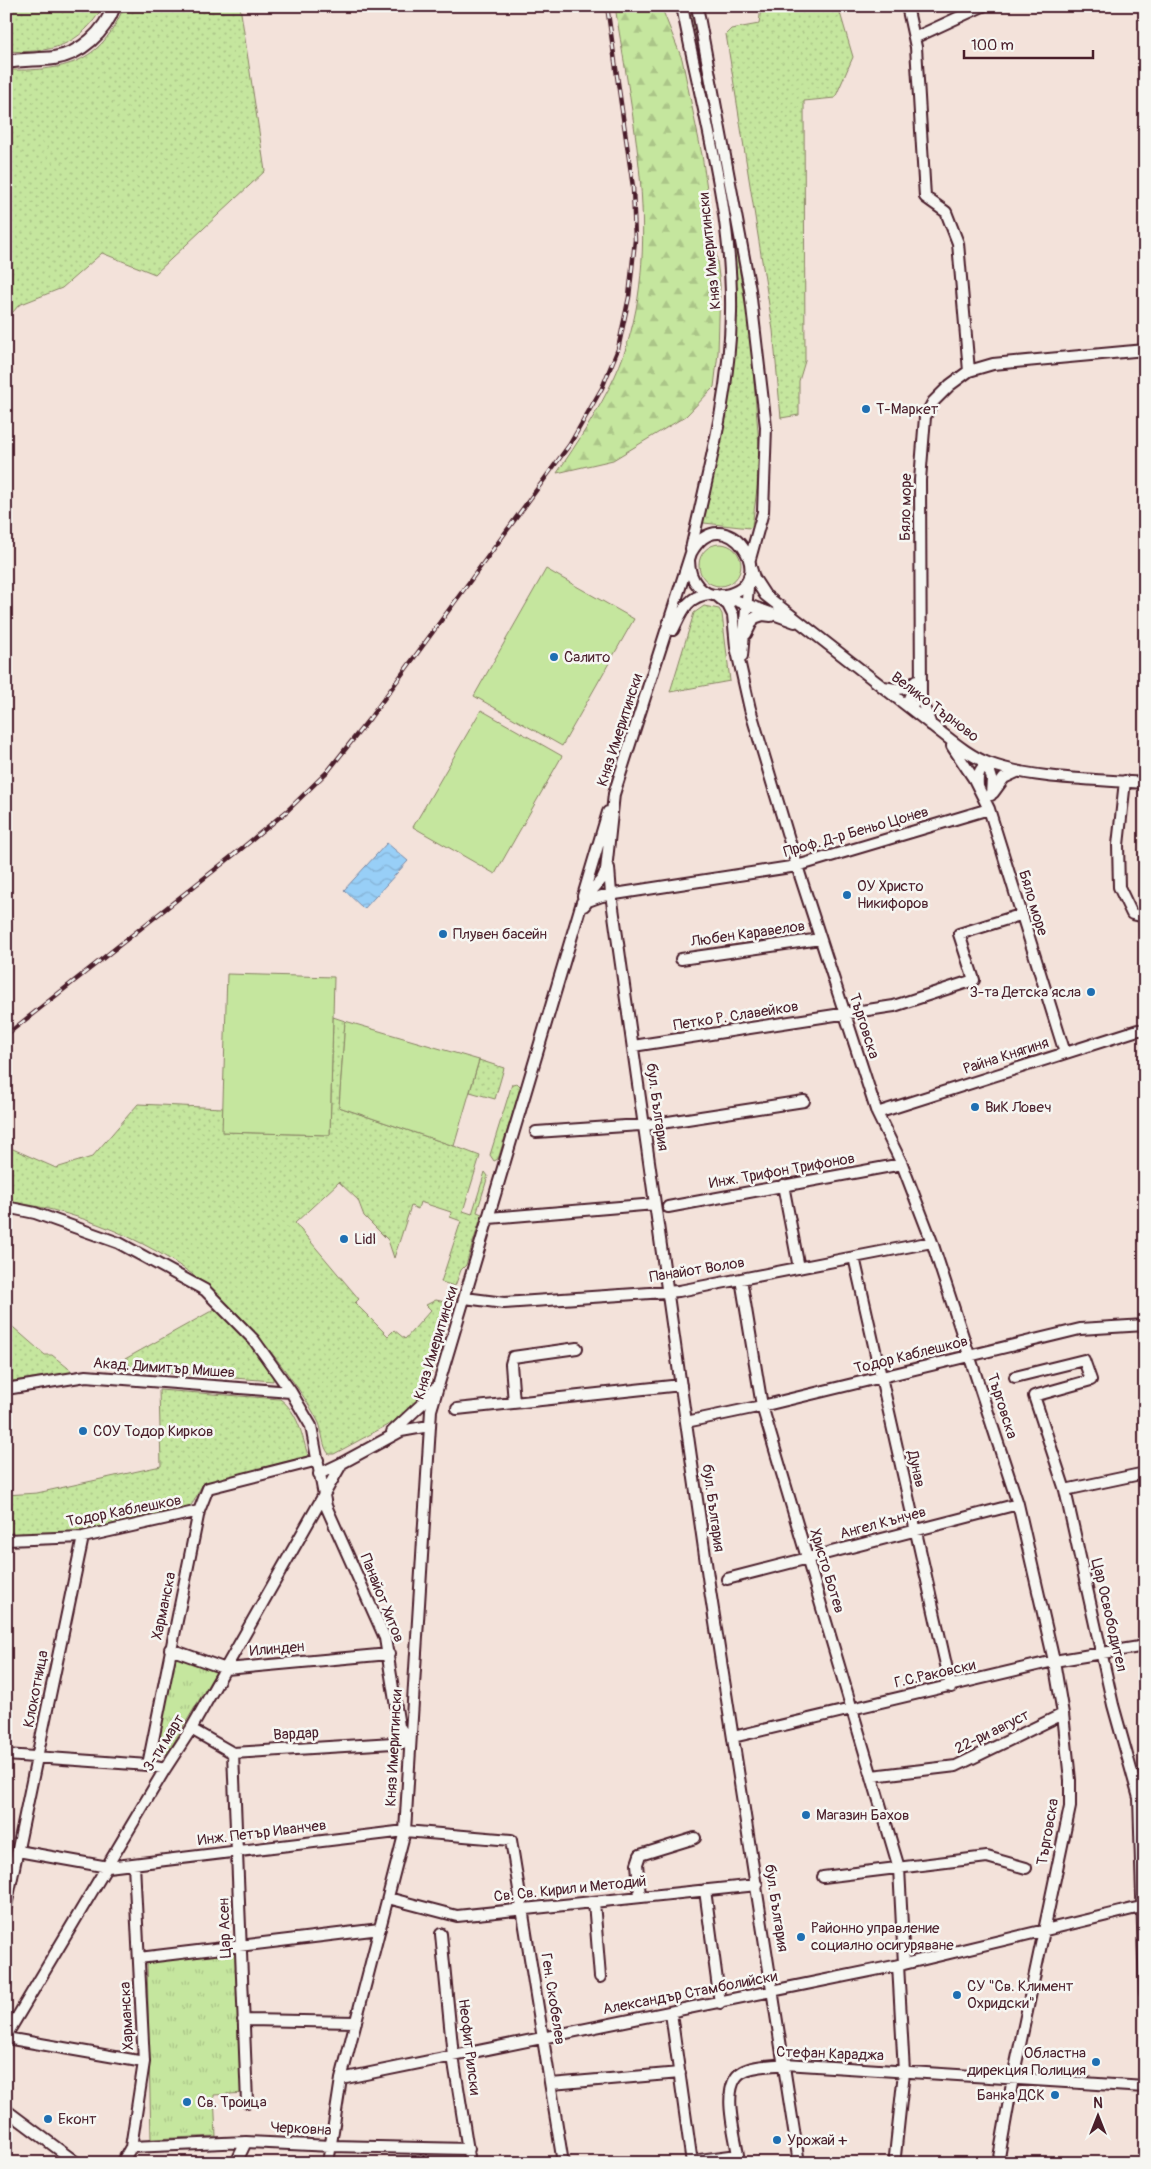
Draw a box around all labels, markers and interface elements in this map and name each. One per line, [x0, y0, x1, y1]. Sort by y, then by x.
scale bar [964, 28, 1092, 60]
text: 100 m [971, 36, 1014, 55]
street label: Княз Имеритински [694, 191, 726, 310]
place label: Т-Маркет [876, 400, 939, 419]
marker: Т-Маркет [860, 403, 872, 415]
street label: Бяло море [896, 472, 916, 541]
place label: Салито [564, 648, 610, 667]
marker: Салито [548, 651, 560, 663]
street label: Велико Търново [887, 668, 983, 746]
street label: Княз Имеритински [593, 671, 647, 789]
street label: Проф. Д-р Беньо Цонев [781, 802, 931, 862]
street label: Бяло море [1014, 868, 1052, 939]
place label: ОУ Христо Никифоров [857, 877, 929, 913]
marker: ОУ Христо Никифоров [841, 889, 853, 901]
street label: Любен Каравелов [689, 917, 806, 952]
place label: Плувен басейн [453, 925, 547, 944]
marker: Плувен басейн [437, 928, 449, 940]
place label: 3-та Детска ясла [969, 983, 1081, 1002]
marker: 3-та Детска ясла [1085, 986, 1097, 998]
street label: Търговска [845, 991, 883, 1061]
street label: Петко Р. Славейков [672, 997, 800, 1035]
street label: Райна Княгиня [961, 1033, 1051, 1079]
street label: бул. България [641, 1062, 673, 1152]
place label: ВиК Ловеч [985, 1098, 1051, 1117]
marker: ВиК Ловеч [969, 1101, 981, 1113]
street label: Инж. Трифон Трифонов [708, 1149, 856, 1193]
place label: Lidl [354, 1230, 376, 1249]
marker: Lidl [338, 1233, 350, 1245]
street label: Панайот Волов [648, 1253, 746, 1287]
street label: Княз Имеритински [410, 1284, 462, 1402]
street label: Тодор Каблешков [852, 1332, 970, 1378]
street label: Акад. Димитър Мишев [92, 1354, 236, 1382]
street label: Търговска [983, 1371, 1021, 1441]
place label: СОУ Тодор Кирков [93, 1422, 213, 1441]
marker: СОУ Тодор Кирков [77, 1425, 89, 1437]
street label: Дунав [902, 1448, 929, 1489]
street label: бул. България [697, 1463, 729, 1553]
street label: Тодор Каблешков [65, 1491, 183, 1531]
street label: Ангел Кънчев [838, 1502, 928, 1544]
street label: Христо Ботев [805, 1526, 849, 1616]
street label: Панайот Хитов [356, 1551, 408, 1645]
street label: Цар Освободител [1087, 1557, 1131, 1674]
street label: Харманска [148, 1570, 180, 1642]
street label: Илинден [249, 1637, 305, 1661]
street label: Клокотница [19, 1649, 53, 1729]
street label: Г.С.Раковски [893, 1655, 978, 1693]
street label: Княз Имеритински [381, 1689, 407, 1807]
street label: 22-ри август [951, 1706, 1033, 1758]
street label: 3-ти март [139, 1711, 189, 1775]
street label: Вардар [273, 1723, 319, 1745]
street label: Търговска [1033, 1797, 1063, 1867]
place label: Магазин Бахов [816, 1806, 909, 1825]
marker: Магазин Бахов [800, 1809, 812, 1821]
street label: Инж. Петър Иванчев [197, 1816, 327, 1850]
street label: бул. България [760, 1863, 792, 1953]
street label: Св. Св. Кирил и Методий [493, 1872, 647, 1906]
street label: Цар Асен [214, 1898, 236, 1958]
place label: Районно управление социално осигуряване [811, 1919, 954, 1955]
marker: Районно управление социално осигуряване [795, 1931, 807, 1943]
street label: Ген. Скобелев [536, 1952, 570, 2046]
street label: Александър Стамболийски [601, 1967, 779, 2019]
place label: СУ "Св. Климент Охридски" [967, 1977, 1074, 2013]
street label: Харманска [116, 1981, 138, 2051]
marker: СУ "Св. Климент Охридски" [951, 1989, 963, 2001]
street label: Неофит Рилски [454, 1998, 484, 2097]
street label: Стефан Караджа [776, 2043, 884, 2065]
place label: Областна дирекция Полиция [967, 2044, 1086, 2080]
marker: Областна дирекция Полиция [1090, 2056, 1102, 2068]
place label: Банка ДСК [977, 2086, 1045, 2105]
marker: Банка ДСК [1049, 2089, 1061, 2101]
north arrow [1074, 2092, 1124, 2142]
place label: Св. Троица [197, 2093, 267, 2112]
text: N [1093, 2095, 1103, 2112]
marker: Св. Троица [181, 2096, 193, 2108]
place label: Еконт [58, 2110, 97, 2129]
marker: Еконт [42, 2113, 54, 2125]
street label: Черковна [270, 2118, 332, 2140]
place label: Урожай + [787, 2131, 847, 2150]
marker: Урожай + [771, 2134, 783, 2146]

